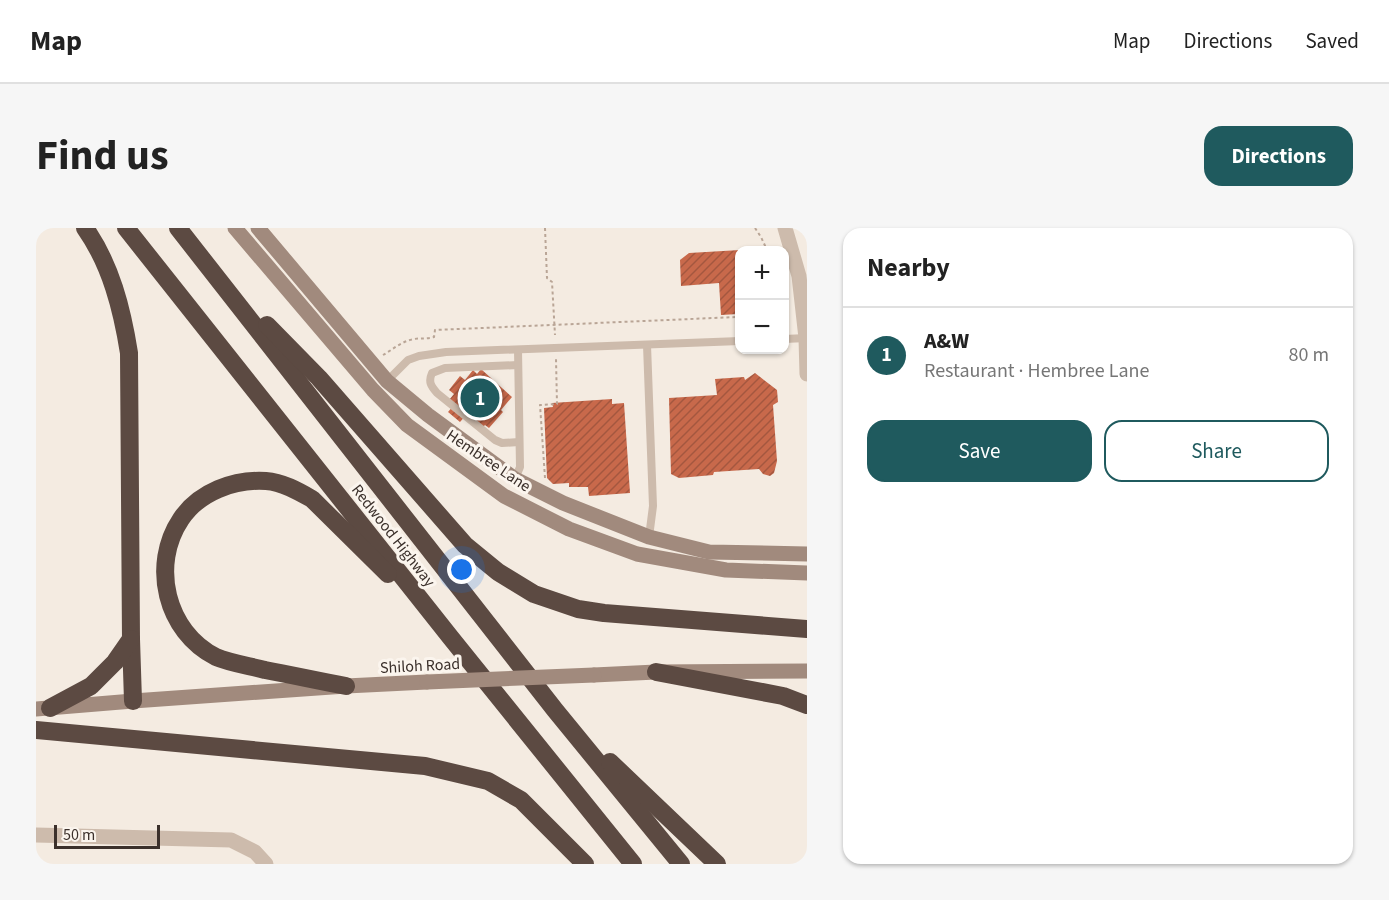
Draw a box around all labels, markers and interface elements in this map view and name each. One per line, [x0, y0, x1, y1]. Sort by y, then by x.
text: Map [30, 21, 82, 61]
text: Map [1113, 26, 1151, 56]
text: Directions [1184, 26, 1272, 56]
text: Saved [1305, 26, 1359, 56]
text: Find us [36, 126, 169, 186]
button: Directions [1204, 126, 1353, 186]
map controls [735, 246, 789, 354]
button: + [735, 246, 789, 300]
text: Nearby [867, 249, 950, 286]
button: − [735, 300, 789, 354]
text: A&W [924, 325, 969, 357]
text: 1 [881, 341, 892, 369]
text: 80 m [1289, 341, 1329, 369]
text: Restaurant · Hembree Lane [924, 357, 1149, 385]
pin: 1 [460, 376, 500, 420]
button: Save [867, 420, 1092, 482]
button: Share [1104, 420, 1329, 482]
street label: Hembree Lane [442, 424, 535, 497]
street label: Redwood Highway [346, 480, 441, 592]
your location [447, 555, 476, 584]
street label: Shiloh Road [379, 653, 461, 679]
scale bar [54, 822, 160, 850]
text: 50 m [63, 824, 95, 846]

